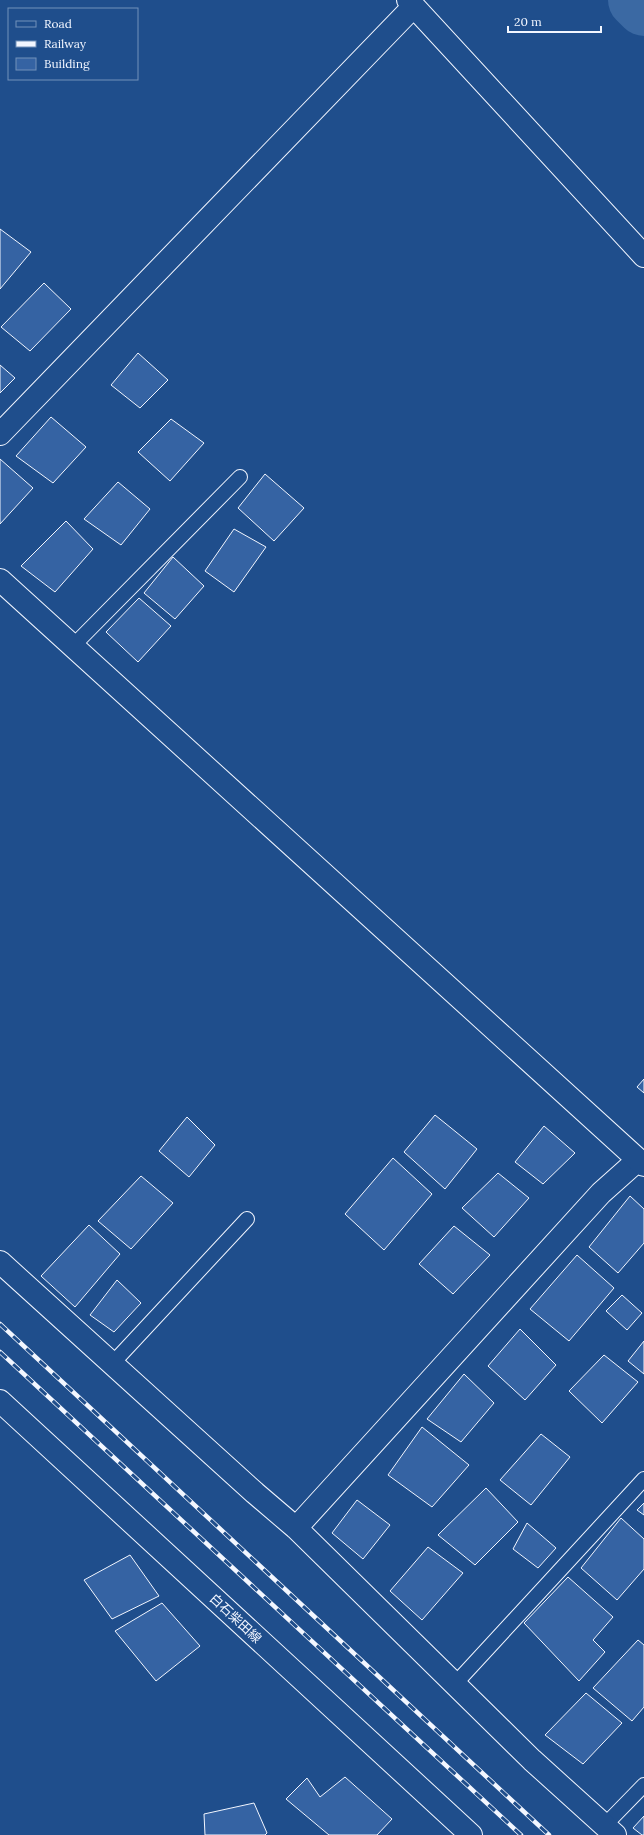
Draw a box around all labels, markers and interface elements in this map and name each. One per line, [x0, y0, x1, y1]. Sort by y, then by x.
legend [8, 8, 138, 80]
scale bar [508, 8, 601, 34]
text: 20 m [514, 14, 542, 29]
text: Road [44, 16, 72, 31]
text: Railway [44, 36, 87, 51]
text: Building [44, 56, 90, 71]
street label: 白石柴田線 [206, 1590, 265, 1647]

